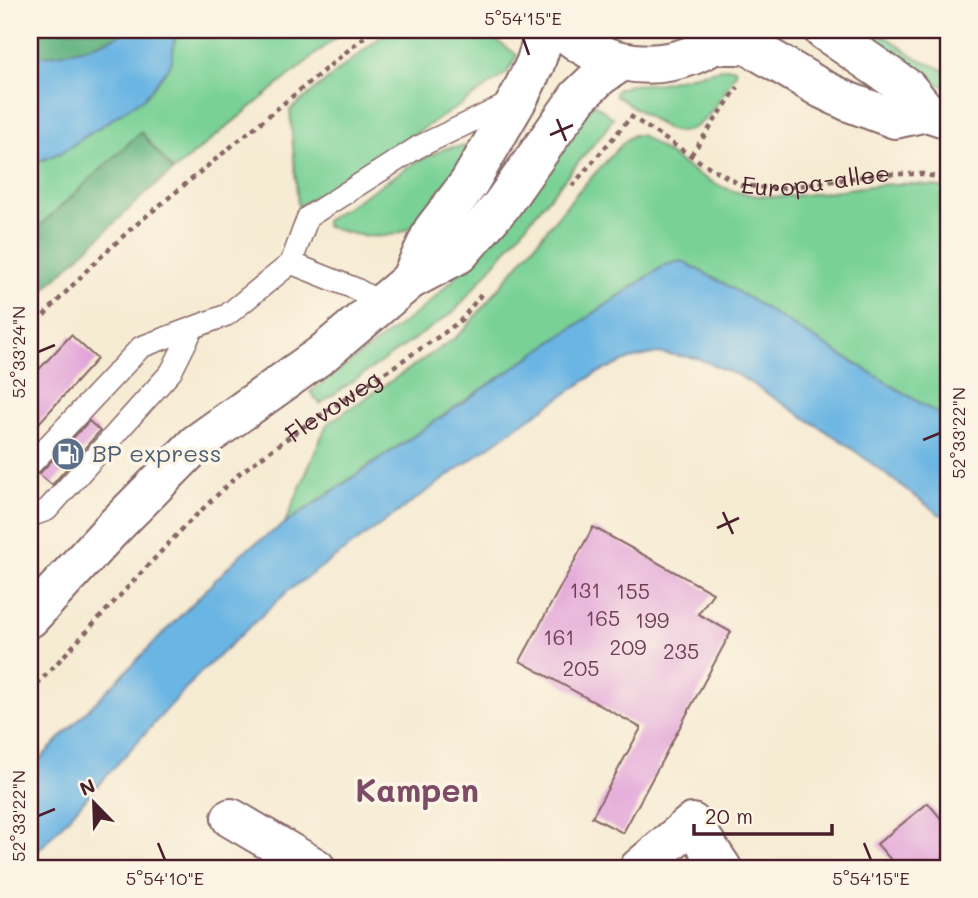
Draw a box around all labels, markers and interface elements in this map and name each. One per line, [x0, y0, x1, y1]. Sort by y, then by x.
text: 5°54'15"E [484, 6, 562, 30]
street label: Europa-allee [740, 157, 890, 203]
text: 52°33'24"N [6, 306, 30, 398]
street label: Flevoweg [279, 362, 386, 449]
text: 52°33'22"N [946, 387, 970, 479]
fuel station icon: BP express [49, 435, 87, 473]
place label: BP express [92, 437, 221, 468]
house number: 131 [569, 576, 601, 603]
house number: 155 [616, 577, 650, 604]
house number: 165 [586, 604, 620, 631]
house number: 199 [635, 606, 669, 633]
house number: 161 [543, 623, 575, 650]
house number: 209 [609, 633, 647, 660]
house number: 235 [663, 637, 699, 664]
house number: 205 [563, 654, 599, 681]
north arrow [60, 768, 130, 838]
district label: Kampen [355, 768, 479, 810]
text: 52°33'22"N [6, 770, 30, 862]
text: N [76, 773, 99, 801]
scale bar [694, 793, 833, 837]
text: 20 m [705, 802, 753, 829]
text: 5°54'10"E [126, 866, 204, 890]
text: 5°54'15"E [832, 866, 910, 890]

